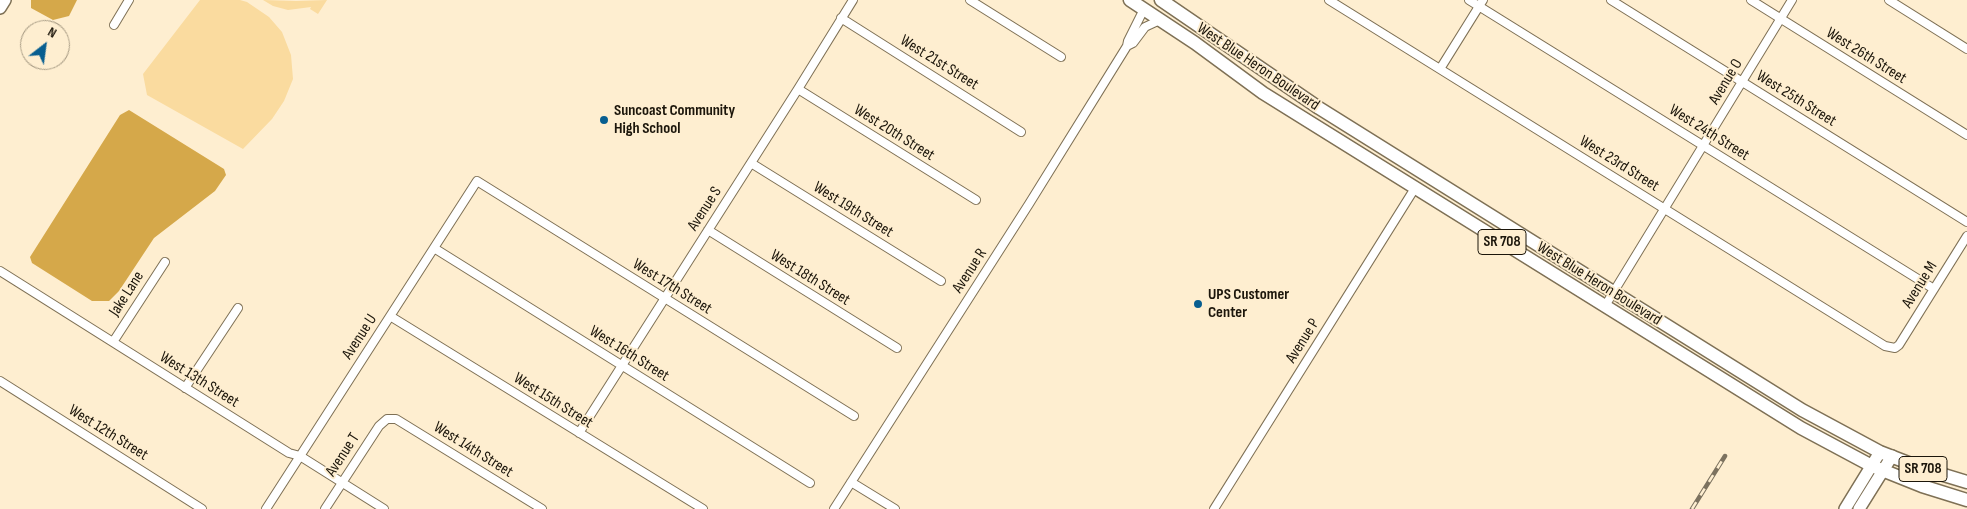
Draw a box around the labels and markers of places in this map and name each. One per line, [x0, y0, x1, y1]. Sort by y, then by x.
place label: Suncoast Community High School [614, 101, 735, 139]
marker: Suncoast Community High School [598, 114, 610, 126]
place label: UPS Customer Center [1208, 285, 1289, 323]
marker: UPS Customer Center [1192, 298, 1204, 310]

